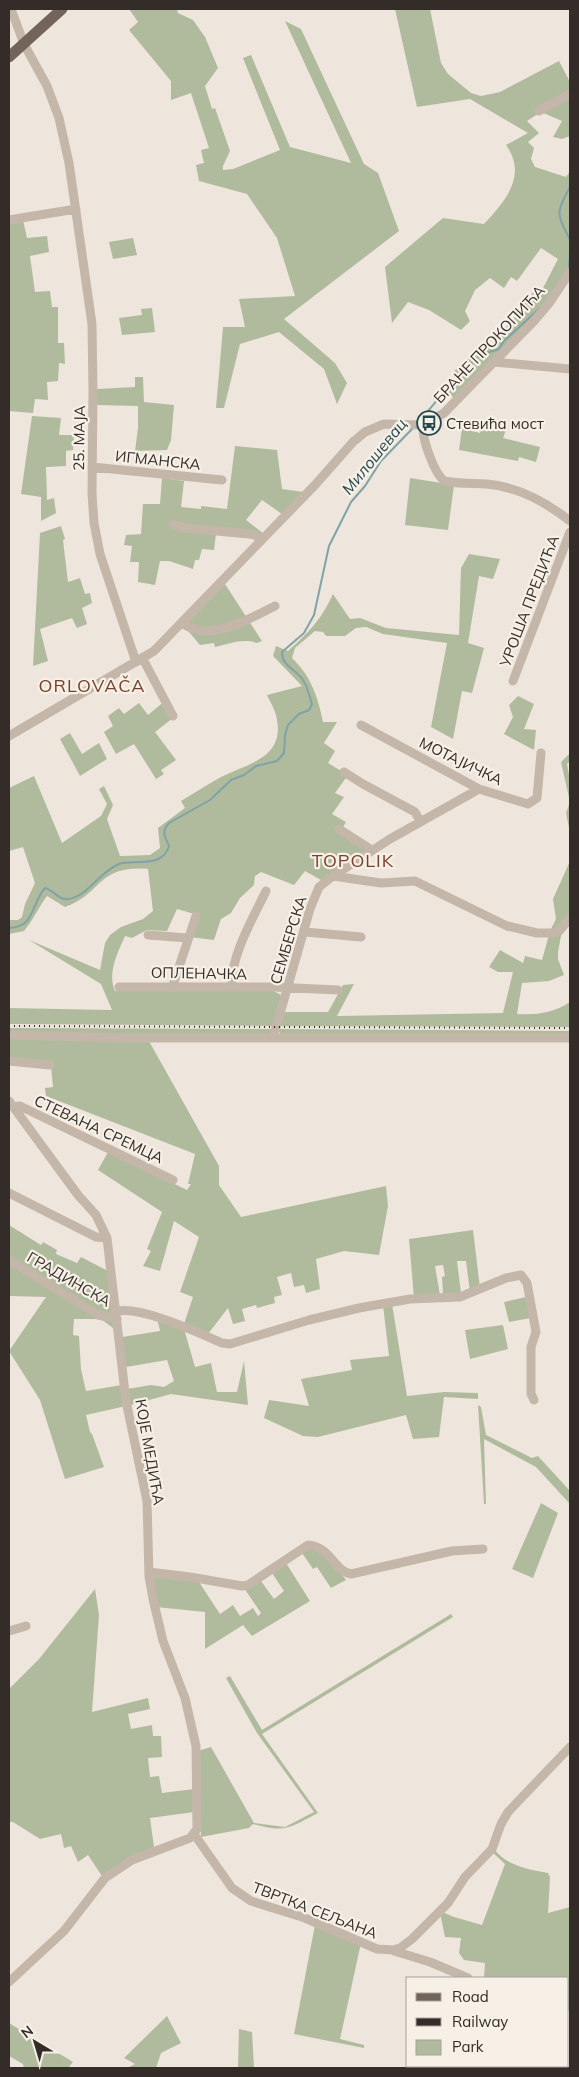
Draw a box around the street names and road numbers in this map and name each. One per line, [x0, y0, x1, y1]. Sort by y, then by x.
street label: БРАНЕ ПРОКОПИЋА [429, 281, 549, 407]
street label: 25. МАЈА [69, 405, 89, 471]
street label: ИГМАНСКА [114, 446, 202, 474]
street label: УРОША ПРЕДИЋА [495, 532, 563, 670]
street label: МОТАЈИЧКА [416, 733, 506, 789]
street label: СЕМБЕРСКА [266, 894, 310, 986]
street label: ОПЛЕНАЧКА [151, 963, 247, 983]
street label: СТЕВАНА СРЕМЦА [31, 1091, 167, 1167]
street label: ГРАДИНСКА [24, 1247, 114, 1311]
street label: КОЈЕ МЕДИЋА [131, 1397, 169, 1507]
street label: ТВРТКА СЕЉАНА [250, 1877, 380, 1943]

